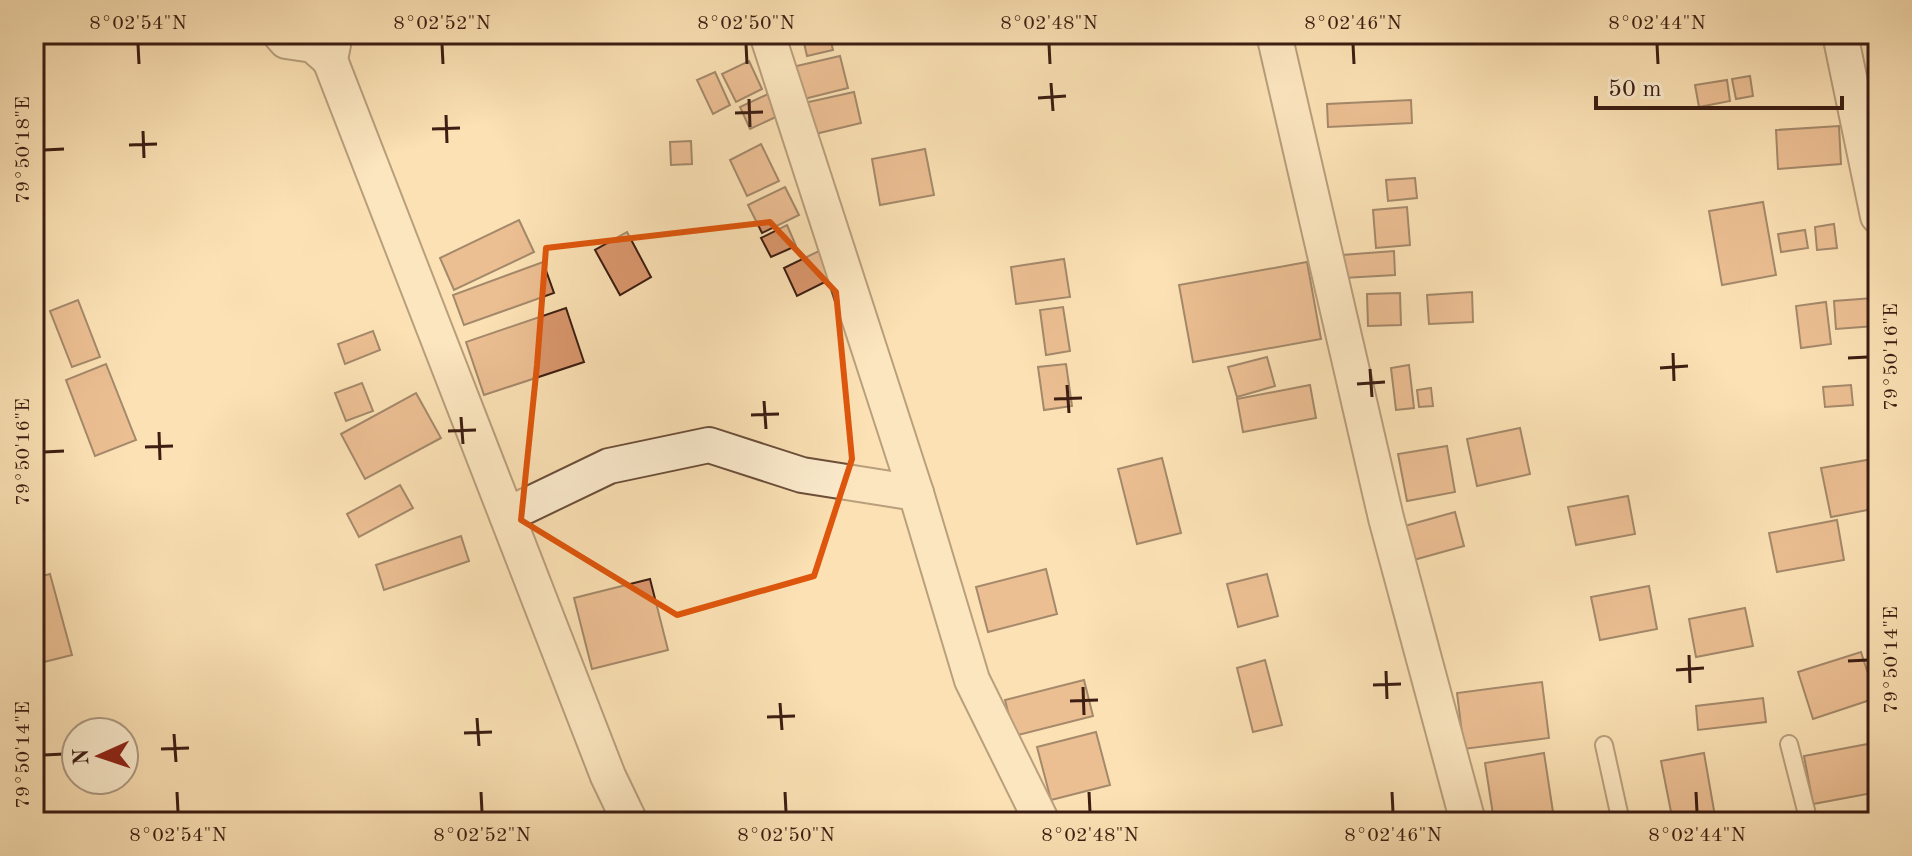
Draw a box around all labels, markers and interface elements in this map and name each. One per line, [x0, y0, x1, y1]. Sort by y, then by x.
text: 8°02'54"N [89, 14, 187, 34]
text: 8°02'52"N [393, 14, 491, 34]
text: 8°02'50"N [697, 14, 795, 34]
text: 8°02'48"N [1000, 14, 1098, 34]
text: 8°02'46"N [1304, 14, 1402, 34]
text: 8°02'44"N [1608, 14, 1706, 34]
scale bar [1596, 60, 1842, 110]
text: 50 m [1608, 78, 1662, 102]
text: 79°50'18"E [14, 96, 34, 204]
text: 79°50'16"E [1882, 303, 1902, 411]
text: 79°50'16"E [14, 398, 34, 506]
text: 79°50'14"E [1882, 606, 1902, 714]
text: 79°50'14"E [14, 701, 34, 809]
north arrow [60, 716, 140, 796]
text: N [71, 748, 93, 766]
text: 8°02'54"N [129, 826, 227, 846]
text: 8°02'52"N [433, 826, 531, 846]
text: 8°02'50"N [737, 826, 835, 846]
text: 8°02'48"N [1041, 826, 1139, 846]
text: 8°02'46"N [1344, 826, 1442, 846]
text: 8°02'44"N [1648, 826, 1746, 846]

